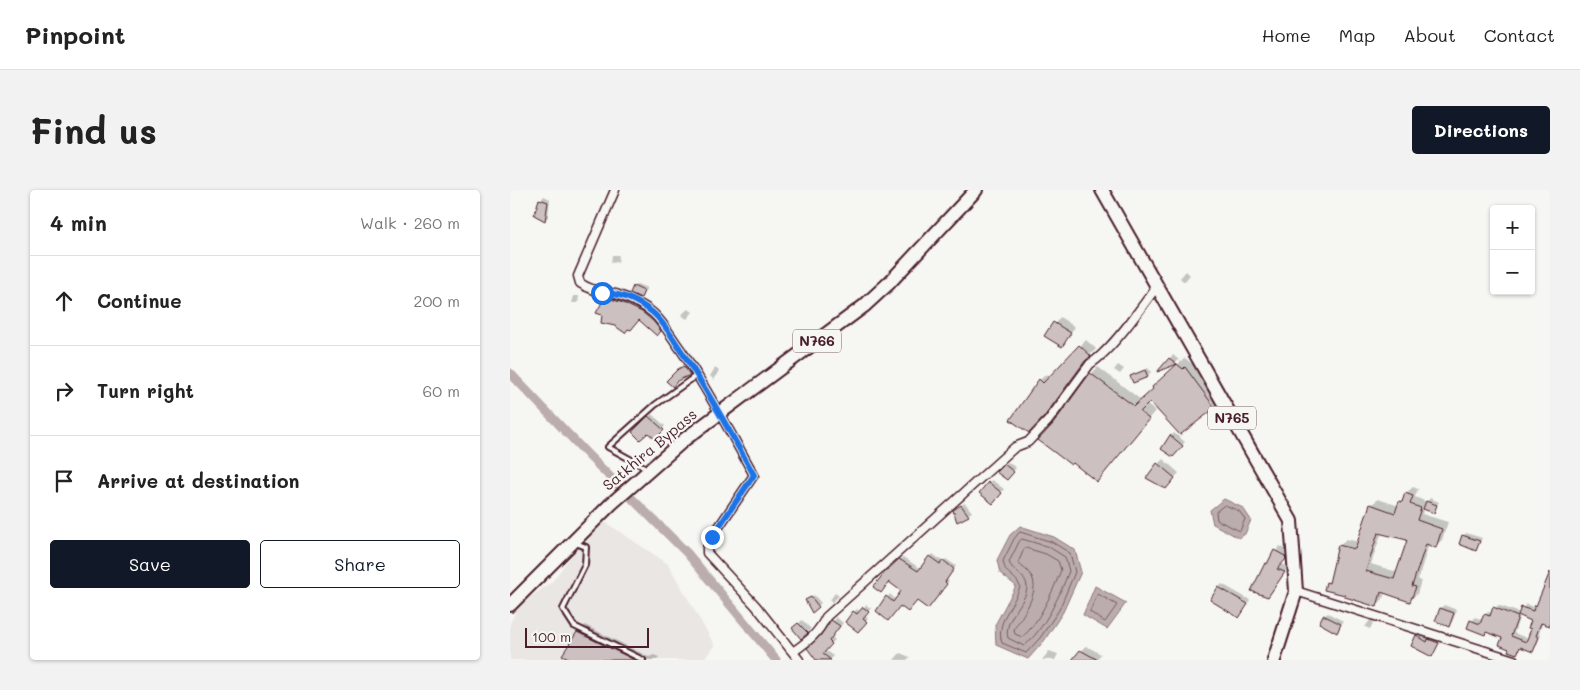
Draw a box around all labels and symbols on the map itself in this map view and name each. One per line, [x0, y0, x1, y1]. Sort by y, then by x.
route start [591, 282, 614, 305]
road number: N766 [793, 330, 841, 352]
street label: Satkhira Bypass [598, 404, 701, 495]
road number: N765 [1208, 407, 1256, 430]
route end [701, 526, 724, 549]
scale bar [525, 625, 649, 648]

